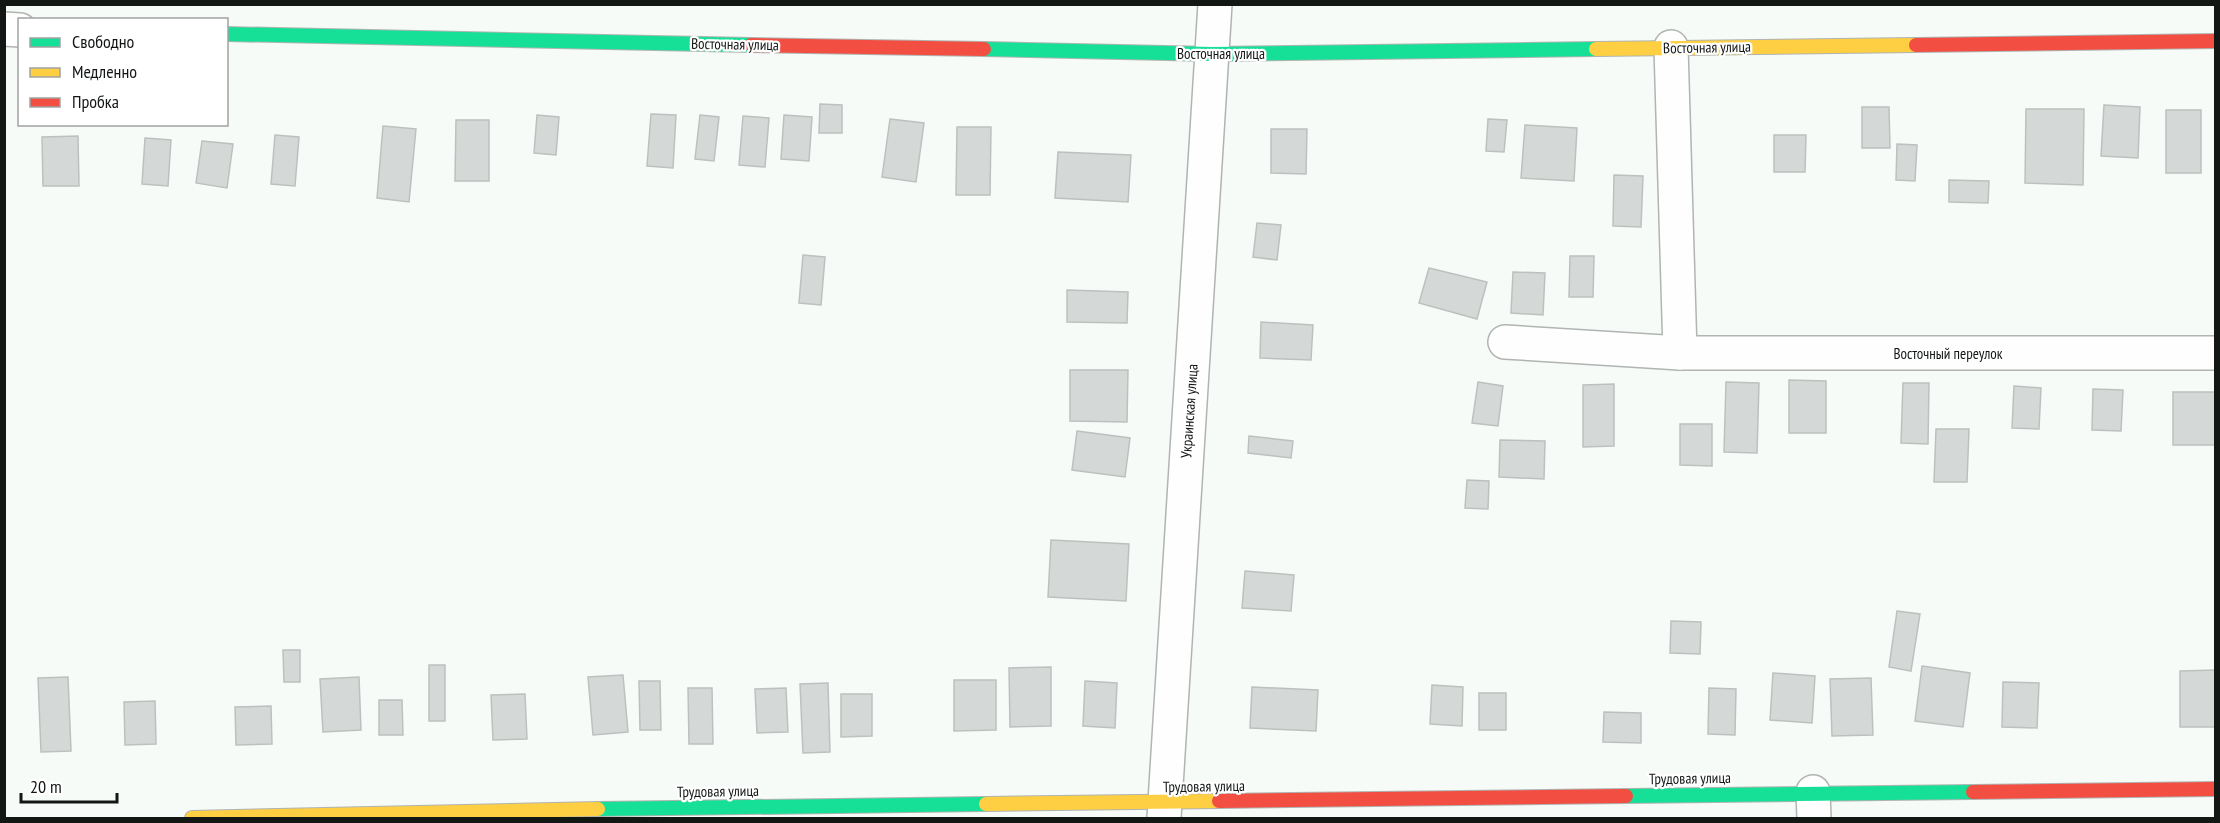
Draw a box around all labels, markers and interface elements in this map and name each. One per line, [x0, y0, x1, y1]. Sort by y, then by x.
legend [18, 18, 228, 126]
text: Свободно [72, 30, 135, 53]
street label: Восточная улица [691, 34, 779, 54]
street label: Восточная улица [1663, 37, 1751, 57]
street label: Восточная улица [1177, 44, 1265, 63]
text: Медленно [72, 60, 137, 83]
text: Пробка [72, 90, 119, 113]
street label: Восточный переулок [1893, 344, 2003, 363]
street label: Украинская улица [1176, 363, 1202, 459]
scale bar [21, 766, 117, 804]
street label: Трудовая улица [1649, 768, 1731, 788]
text: 20 m [30, 775, 62, 798]
street label: Трудовая улица [1163, 776, 1245, 796]
street label: Трудовая улица [677, 781, 759, 801]

